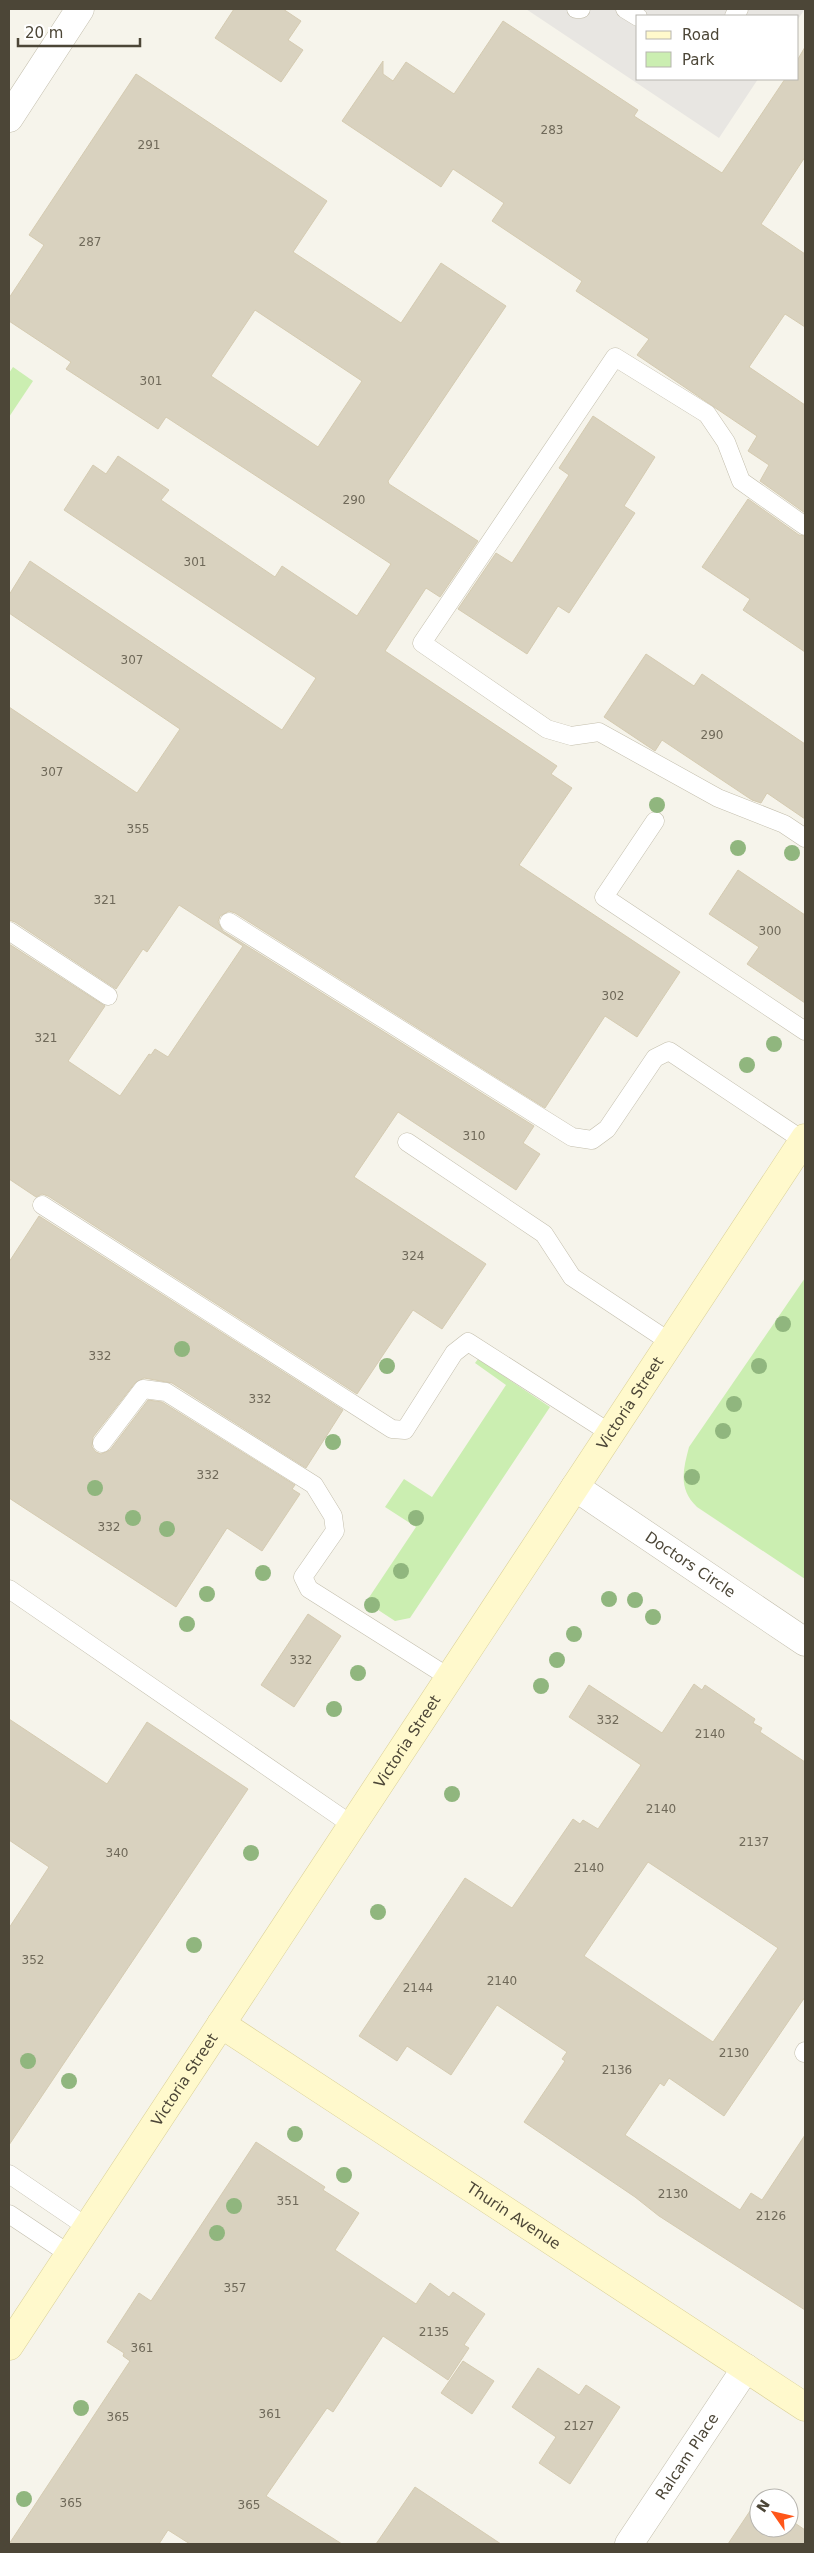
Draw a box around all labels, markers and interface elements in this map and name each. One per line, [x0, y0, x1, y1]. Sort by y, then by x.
scale bar [18, 15, 140, 47]
legend [636, 15, 799, 80]
text: 20 m [25, 24, 63, 42]
text: Road [682, 26, 720, 44]
text: Park [682, 51, 715, 69]
house number: 283 [541, 123, 563, 137]
house number: 291 [138, 138, 160, 152]
house number: 287 [79, 235, 101, 249]
house number: 301 [140, 374, 162, 388]
house number: 290 [343, 493, 365, 507]
house number: 301 [184, 555, 206, 569]
house number: 307 [121, 653, 143, 667]
house number: 290 [701, 728, 723, 742]
house number: 307 [41, 765, 63, 779]
house number: 355 [127, 822, 149, 836]
house number: 321 [94, 893, 116, 907]
house number: 300 [759, 924, 781, 938]
house number: 302 [602, 989, 624, 1003]
house number: 321 [35, 1031, 57, 1045]
house number: 310 [463, 1129, 485, 1143]
house number: 324 [402, 1249, 424, 1263]
house number: 332 [89, 1349, 111, 1363]
street label: Victoria Street [593, 1353, 667, 1453]
house number: 332 [249, 1392, 271, 1406]
house number: 332 [197, 1468, 219, 1482]
house number: 332 [98, 1520, 120, 1534]
street label: Doctors Circle [642, 1528, 739, 1601]
house number: 332 [290, 1653, 312, 1667]
street label: Victoria Street [370, 1692, 444, 1791]
house number: 332 [597, 1713, 619, 1727]
house number: 2140 [695, 1727, 725, 1741]
house number: 2140 [646, 1802, 676, 1816]
house number: 2137 [739, 1835, 769, 1849]
house number: 340 [106, 1846, 128, 1860]
house number: 2140 [574, 1861, 604, 1875]
house number: 352 [22, 1953, 44, 1967]
house number: 2140 [487, 1974, 517, 1988]
house number: 2144 [403, 1981, 433, 1995]
street label: Victoria Street [147, 2030, 222, 2129]
house number: 2130 [719, 2046, 749, 2060]
house number: 2136 [602, 2063, 632, 2077]
street label: Thurin Avenue [462, 2178, 564, 2253]
house number: 2130 [658, 2187, 688, 2201]
house number: 351 [277, 2194, 299, 2208]
house number: 2126 [756, 2209, 786, 2223]
house number: 357 [224, 2281, 246, 2295]
house number: 2135 [419, 2325, 449, 2339]
house number: 361 [131, 2341, 153, 2355]
house number: 361 [259, 2407, 281, 2421]
house number: 365 [107, 2410, 129, 2424]
street label: Ralcam Place [652, 2410, 722, 2503]
house number: 2127 [564, 2419, 594, 2433]
north arrow [749, 2488, 799, 2538]
house number: 365 [60, 2496, 82, 2510]
text: N [753, 2496, 773, 2515]
house number: 365 [238, 2498, 260, 2512]

